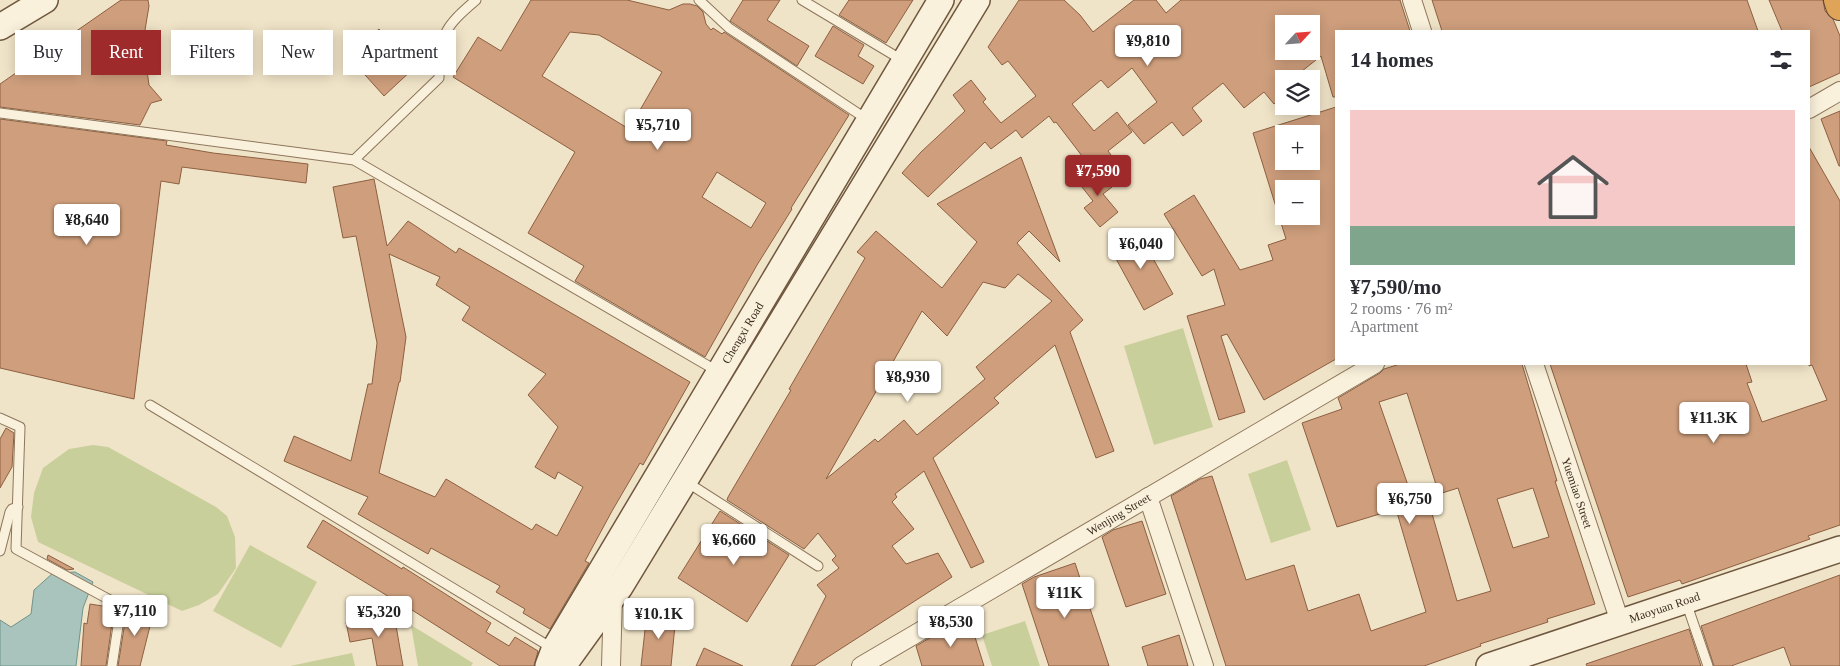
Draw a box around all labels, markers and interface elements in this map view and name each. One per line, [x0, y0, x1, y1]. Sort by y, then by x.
north arrow [1275, 15, 1320, 60]
map controls [1275, 15, 1320, 225]
pin: ¥9,810 [1107, 24, 1189, 67]
chip: Buy [15, 30, 81, 75]
chip: Rent [91, 30, 161, 75]
chip: Filters [171, 30, 253, 75]
chip: New [263, 30, 333, 75]
chip: Apartment [343, 30, 456, 75]
text: ¥9,810 [1126, 32, 1170, 49]
icon: filters [1767, 46, 1795, 74]
text: 14 homes [1350, 48, 1433, 72]
button: layers [1275, 70, 1320, 115]
pin: ¥5,710 [617, 108, 699, 151]
text: ¥5,710 [636, 116, 680, 133]
button: + [1275, 125, 1320, 170]
icon: home [1528, 142, 1618, 232]
pin: ¥7,590 [1057, 154, 1139, 197]
text: ¥7,590 [1076, 162, 1120, 179]
button: − [1275, 180, 1320, 225]
pin: ¥8,640 [46, 204, 128, 246]
text: ¥8,640 [65, 211, 109, 228]
pin: ¥6,040 [1100, 228, 1182, 270]
text: ¥6,040 [1119, 235, 1163, 252]
text: ¥7,590/mo [1350, 275, 1442, 299]
street label: Chengxi Road [719, 300, 766, 366]
text: 2 rooms · 76 m² [1350, 300, 1453, 317]
text: Apartment [1350, 318, 1418, 335]
pin: ¥8,930 [867, 360, 949, 403]
text: ¥8,930 [886, 368, 930, 385]
pin: ¥11.3K [1673, 402, 1755, 444]
text: ¥11.3K [1690, 409, 1738, 426]
street label: Yuemiao Street [1559, 456, 1596, 531]
pin: ¥6,750 [1369, 482, 1451, 525]
street label: Wenjing Street [1084, 490, 1154, 539]
text: ¥6,750 [1388, 490, 1432, 507]
pin: ¥6,660 [693, 524, 775, 566]
text: ¥6,660 [712, 531, 756, 548]
pin: ¥11K [1035, 576, 1095, 619]
text: ¥11K [1047, 584, 1083, 601]
street label: Maoyuan Road [1627, 589, 1702, 626]
pin: ¥7,110 [94, 594, 176, 637]
pin: ¥5,320 [338, 596, 420, 638]
pin: ¥10.1K [618, 598, 700, 640]
text: ¥7,110 [113, 602, 157, 619]
text: ¥5,320 [357, 603, 401, 620]
text: ¥10.1K [635, 605, 683, 622]
pin: ¥8,530 [910, 606, 992, 648]
text: ¥8,530 [929, 613, 973, 630]

